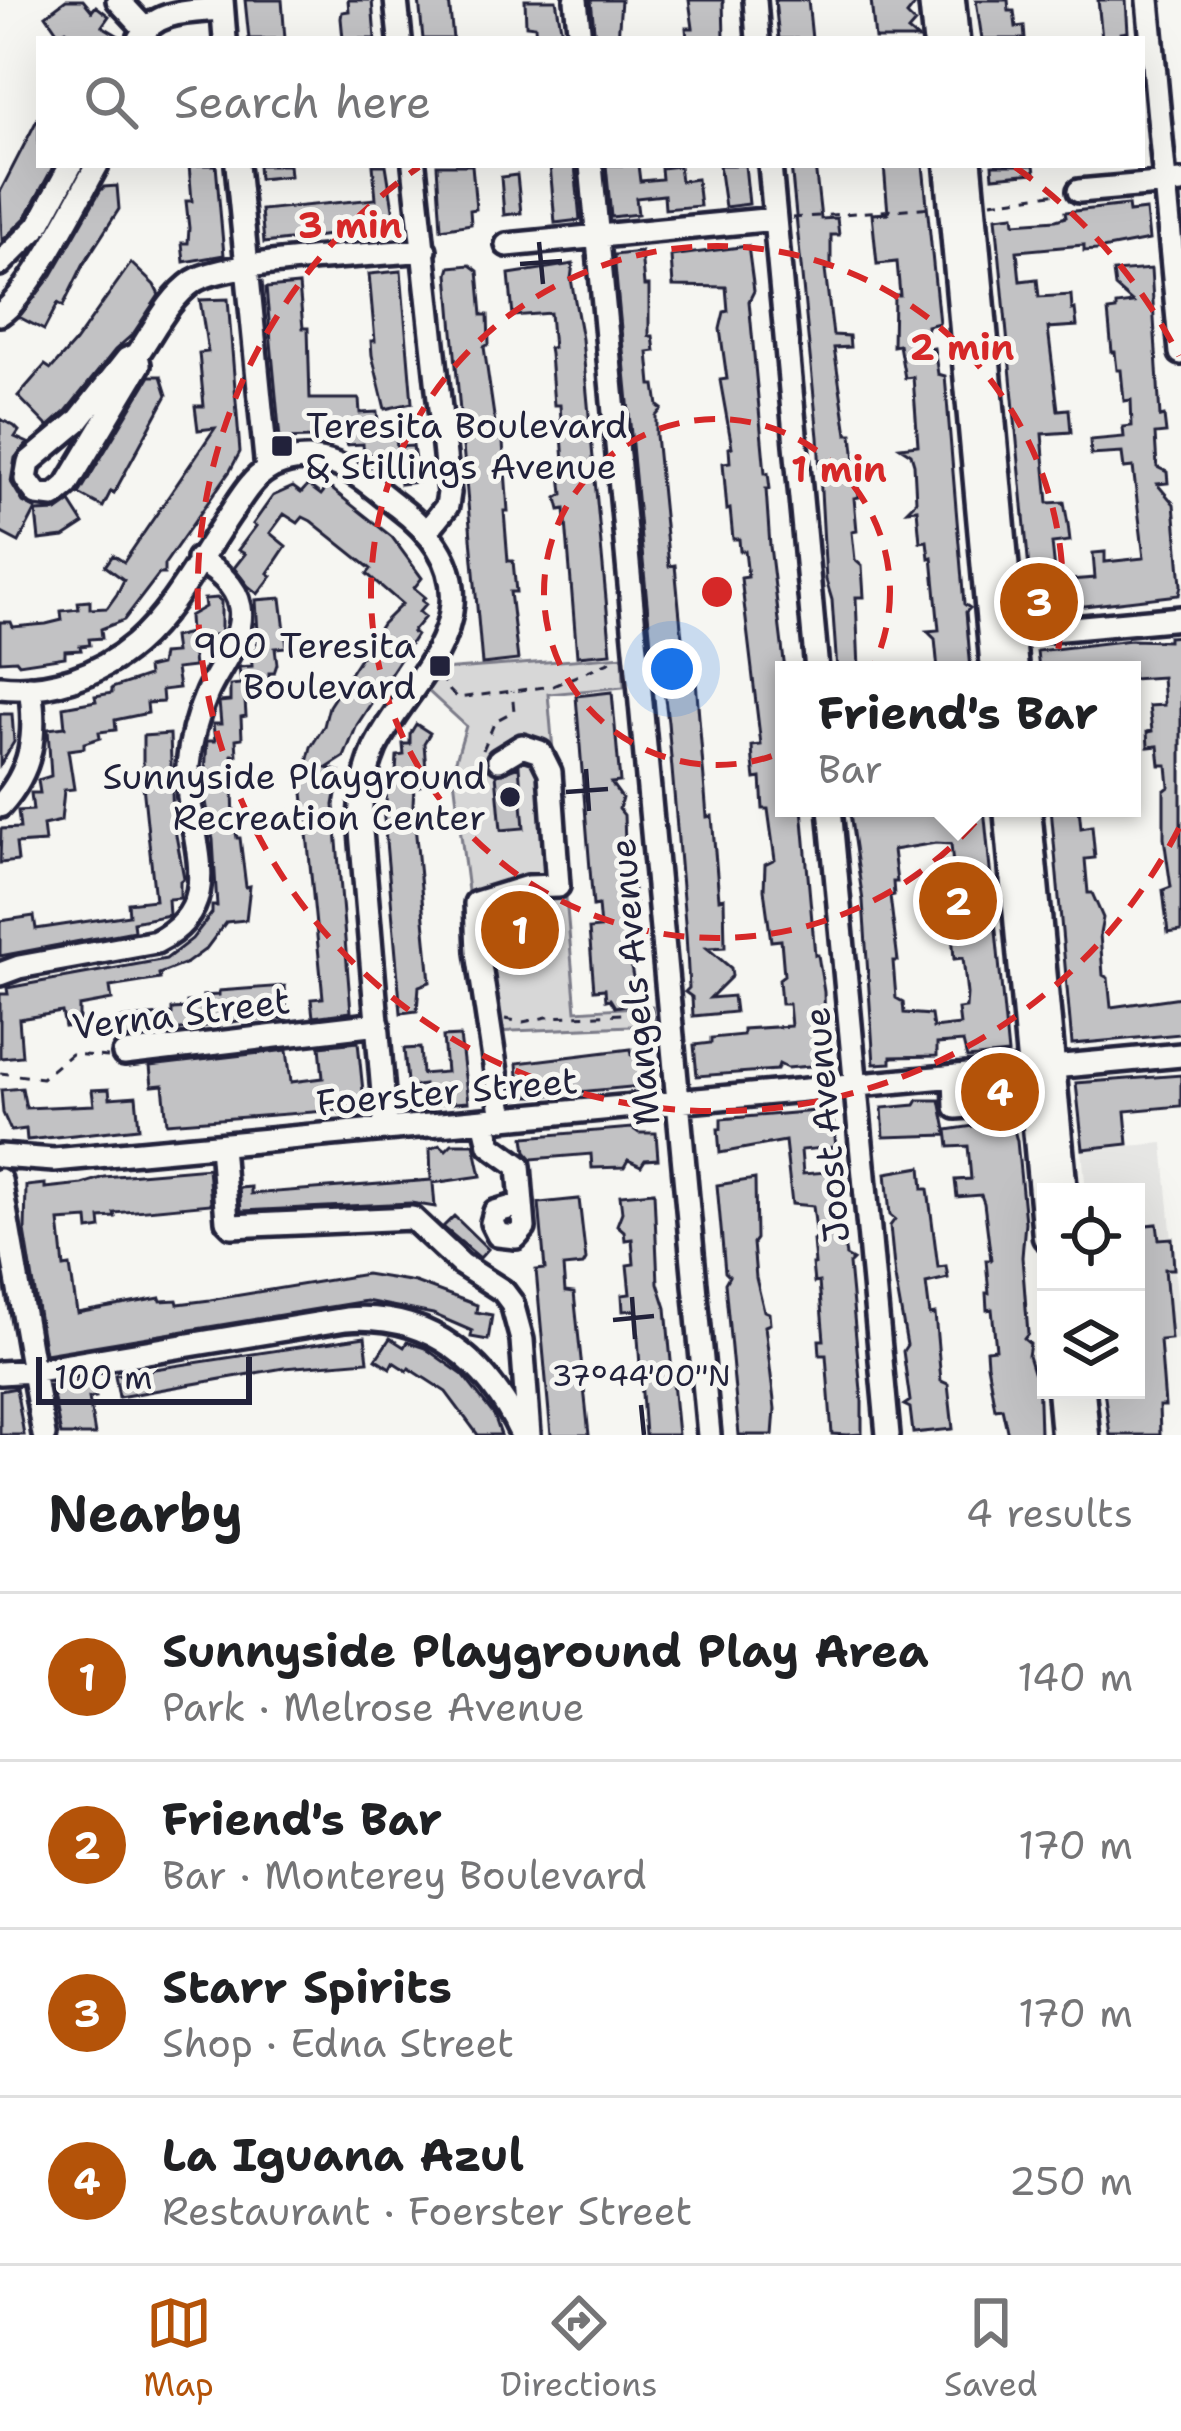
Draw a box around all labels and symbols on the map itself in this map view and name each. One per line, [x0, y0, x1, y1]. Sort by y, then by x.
text: 3 min [298, 201, 403, 250]
text: 2 min [910, 323, 1015, 372]
place label: Teresita Boulevard & Stillings Avenue [306, 401, 628, 491]
marker: Teresita Boulevard & Stillings Avenue [269, 433, 295, 459]
text: 1 min [791, 445, 887, 494]
pin: 3 [1000, 557, 1078, 647]
centre of rings [696, 571, 738, 613]
place label: 900 Teresita Boulevard [193, 621, 416, 711]
your location [642, 639, 702, 699]
marker: 900 Teresita Boulevard [427, 653, 453, 679]
place label: Sunnyside Playground Recreation Center [102, 752, 486, 842]
marker: Sunnyside Playground Recreation Center [497, 784, 523, 810]
street label: Mangels Avenue [598, 836, 671, 1128]
pin: 2 [919, 856, 997, 946]
pin: 1 [481, 885, 559, 975]
street label: Verna Street [69, 976, 293, 1051]
street label: Joost Avenue [792, 1005, 861, 1245]
pin: 4 [961, 1047, 1039, 1137]
street label: Foerster Street [314, 1056, 580, 1127]
scale bar [36, 1351, 252, 1404]
text: 37°44'00"N [551, 1355, 731, 1396]

